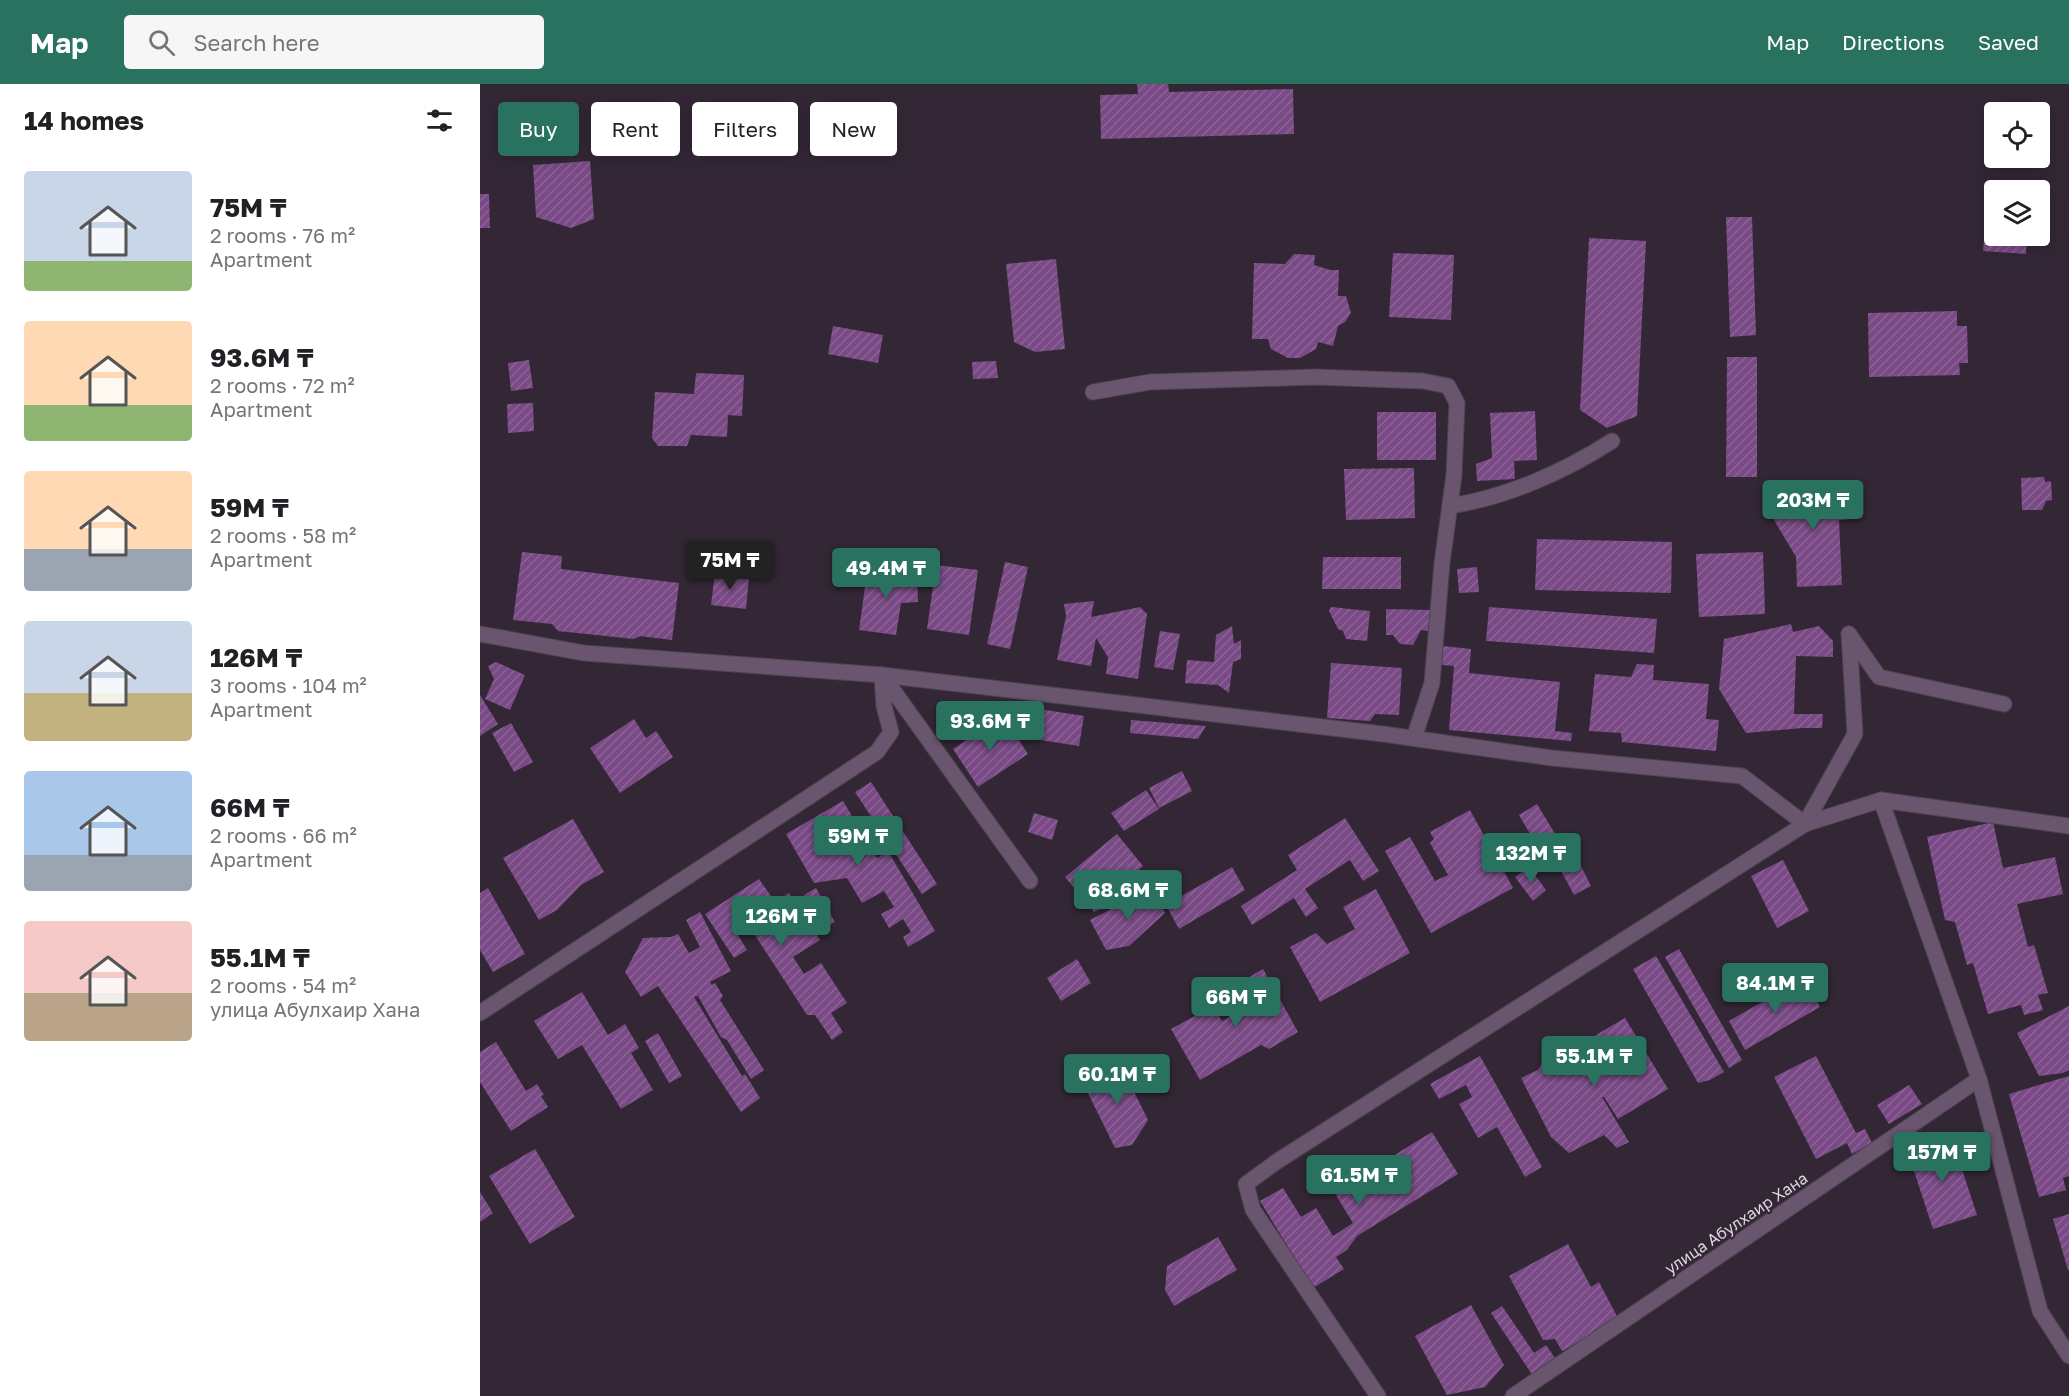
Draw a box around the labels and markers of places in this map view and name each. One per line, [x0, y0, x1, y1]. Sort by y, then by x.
pin: 203M ₸ [1764, 480, 1862, 531]
pin: 75M ₸ [688, 540, 772, 591]
pin: 49.4M ₸ [831, 548, 941, 599]
pin: 93.6M ₸ [935, 701, 1045, 752]
pin: 59M ₸ [816, 816, 900, 867]
pin: 132M ₸ [1482, 833, 1580, 884]
pin: 68.6M ₸ [1073, 870, 1183, 921]
pin: 126M ₸ [732, 896, 830, 947]
pin: 84.1M ₸ [1720, 963, 1830, 1014]
pin: 66M ₸ [1194, 977, 1278, 1028]
pin: 55.1M ₸ [1539, 1036, 1649, 1087]
pin: 60.1M ₸ [1062, 1054, 1172, 1105]
pin: 157M ₸ [1893, 1132, 1991, 1183]
pin: 61.5M ₸ [1304, 1155, 1414, 1206]

